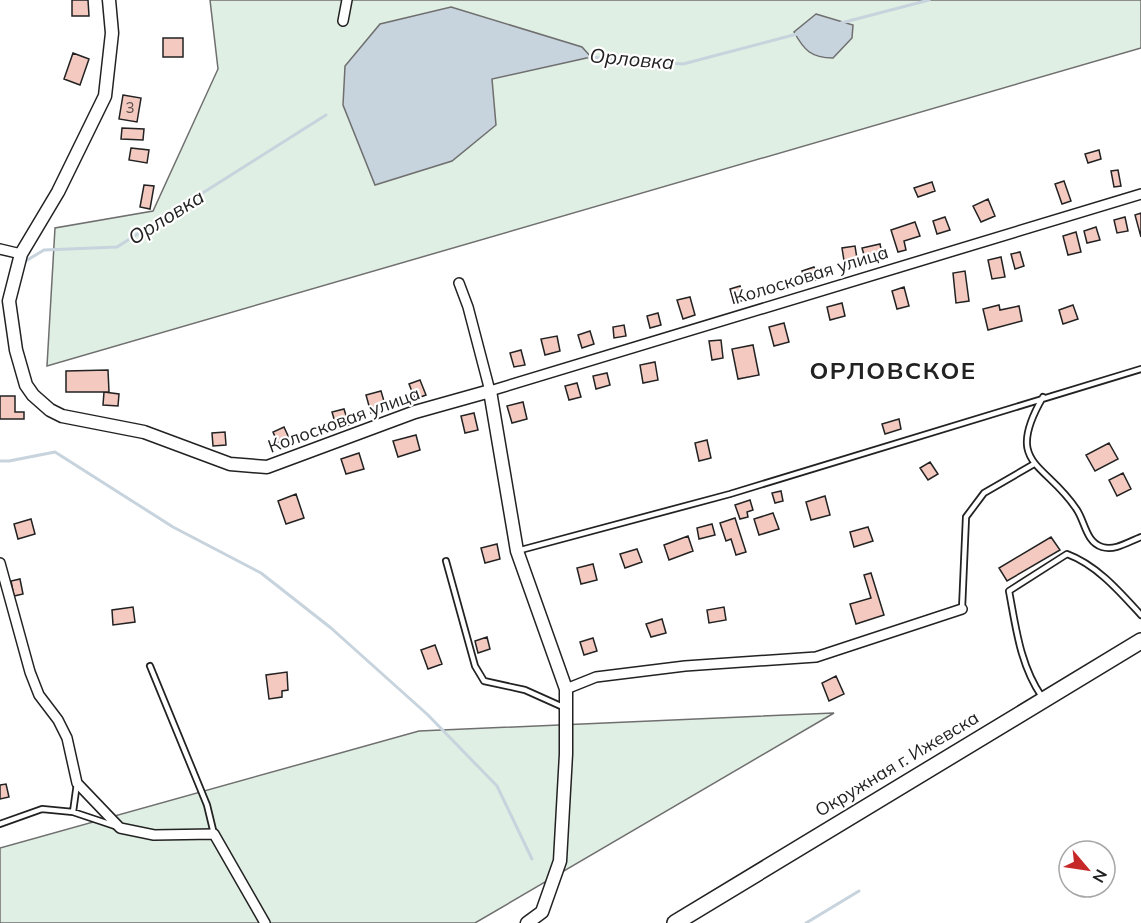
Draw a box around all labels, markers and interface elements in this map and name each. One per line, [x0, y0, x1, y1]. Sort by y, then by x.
water label: Орловка [589, 42, 675, 75]
house number: 3 [125, 98, 135, 117]
water label: Орловка [123, 183, 208, 250]
street label: Колосковая улица [731, 240, 891, 309]
district label: ОРЛОВСКОЕ [809, 355, 977, 385]
street label: Колосковая улица [265, 381, 423, 458]
street label: Окружная г. Ижевска [811, 706, 983, 822]
north arrow [1057, 839, 1117, 899]
text: N [1088, 866, 1112, 886]

